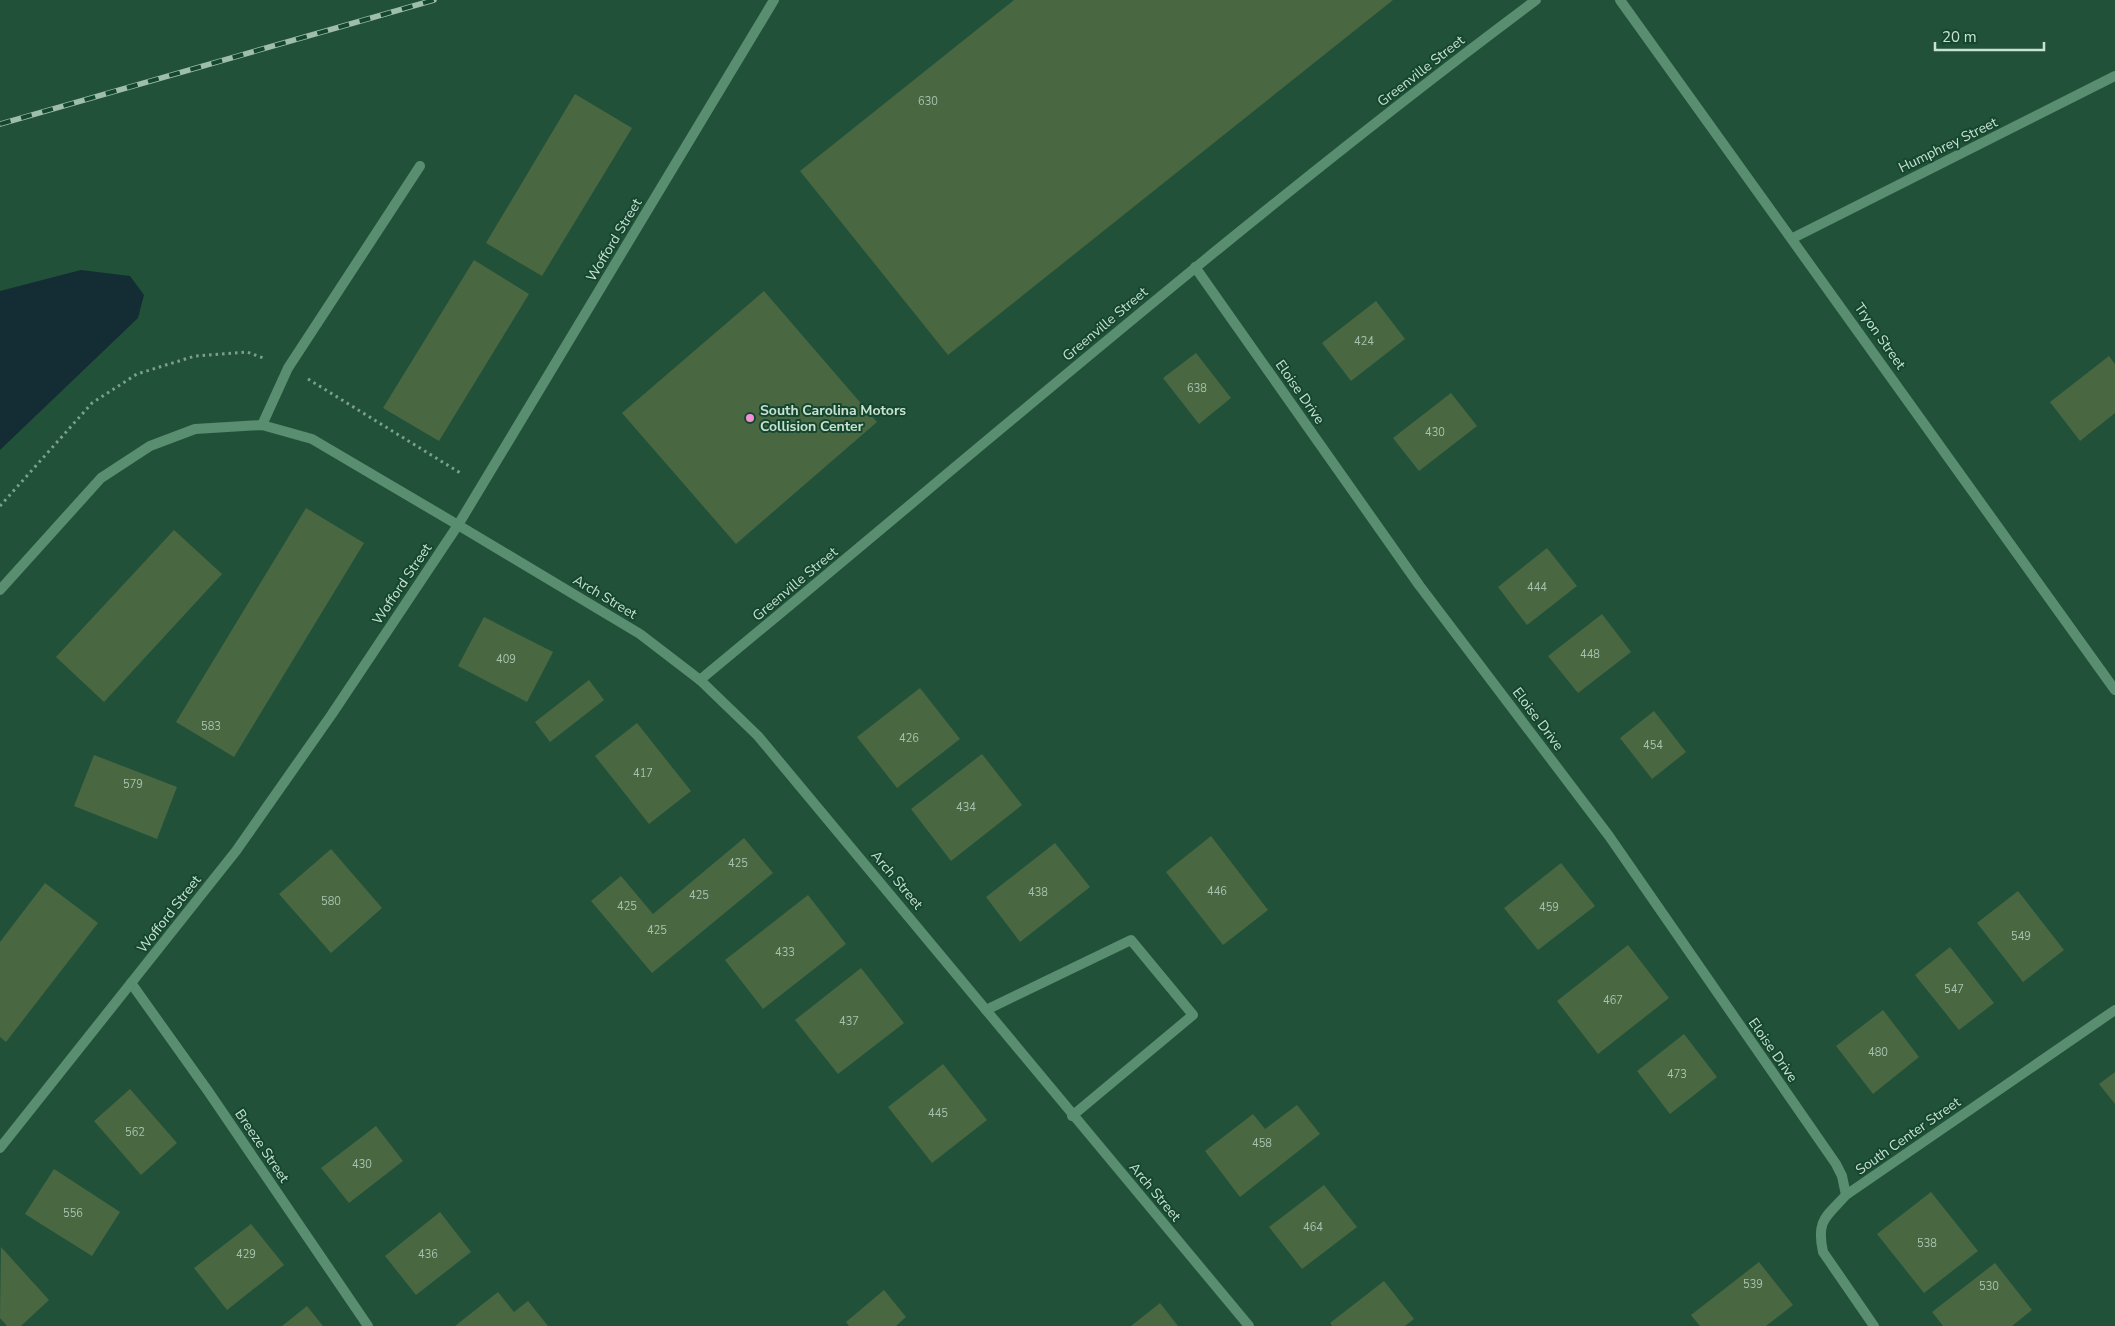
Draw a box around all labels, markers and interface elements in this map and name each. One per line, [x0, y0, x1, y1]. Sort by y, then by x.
scale bar [1935, 20, 2044, 52]
text: 20 m [1942, 27, 1977, 47]
street label: Greenville Street [1373, 31, 1469, 111]
house number: 630 [918, 94, 938, 109]
street label: Humphrey Street [1895, 113, 2001, 177]
street label: Wofford Street [582, 195, 646, 285]
street label: Greenville Street [1058, 283, 1152, 365]
street label: Tryon Street [1850, 299, 1910, 373]
house number: 424 [1354, 334, 1374, 349]
street label: Eloise Drive [1271, 356, 1329, 428]
house number: 638 [1187, 381, 1207, 396]
place label: South Carolina Motors Collision Center [760, 401, 906, 436]
marker: South Carolina Motors Collision Center [744, 412, 756, 424]
house number: 430 [1425, 425, 1445, 440]
street label: Wofford Street [368, 540, 436, 628]
street label: Greenville Street [748, 543, 842, 625]
street label: Arch Street [570, 570, 641, 624]
house number: 444 [1527, 580, 1547, 595]
house number: 448 [1580, 647, 1600, 662]
house number: 409 [496, 652, 516, 667]
street label: Eloise Drive [1508, 684, 1568, 754]
house number: 583 [201, 719, 221, 734]
house number: 426 [899, 731, 919, 746]
house number: 454 [1643, 738, 1663, 753]
house number: 417 [633, 766, 653, 781]
house number: 579 [123, 777, 143, 792]
house number: 434 [956, 800, 976, 815]
street label: Arch Street [867, 847, 927, 914]
house number: 425 [728, 856, 748, 871]
street label: Wofford Street [133, 871, 205, 957]
house number: 446 [1207, 884, 1227, 899]
house number: 438 [1028, 885, 1048, 900]
house number: 425 [689, 888, 709, 903]
house number: 580 [321, 894, 341, 909]
house number: 425 [617, 899, 637, 914]
house number: 459 [1539, 900, 1559, 915]
house number: 425 [647, 923, 667, 938]
house number: 549 [2011, 929, 2031, 944]
house number: 433 [775, 945, 795, 960]
house number: 547 [1944, 982, 1964, 997]
house number: 467 [1603, 993, 1623, 1008]
house number: 437 [839, 1014, 859, 1029]
street label: Eloise Drive [1744, 1014, 1802, 1086]
house number: 480 [1868, 1045, 1888, 1060]
house number: 473 [1667, 1067, 1687, 1082]
street label: South Center Street [1852, 1093, 1964, 1179]
street label: Breeze Street [230, 1106, 294, 1187]
house number: 445 [928, 1106, 948, 1121]
house number: 562 [125, 1125, 145, 1140]
house number: 458 [1252, 1136, 1272, 1151]
house number: 430 [352, 1157, 372, 1172]
street label: Arch Street [1125, 1159, 1185, 1226]
house number: 556 [63, 1206, 83, 1221]
house number: 464 [1303, 1220, 1323, 1235]
house number: 538 [1917, 1236, 1937, 1251]
house number: 429 [236, 1247, 256, 1262]
house number: 436 [418, 1247, 438, 1262]
house number: 539 [1743, 1277, 1763, 1292]
house number: 530 [1979, 1279, 1999, 1294]

